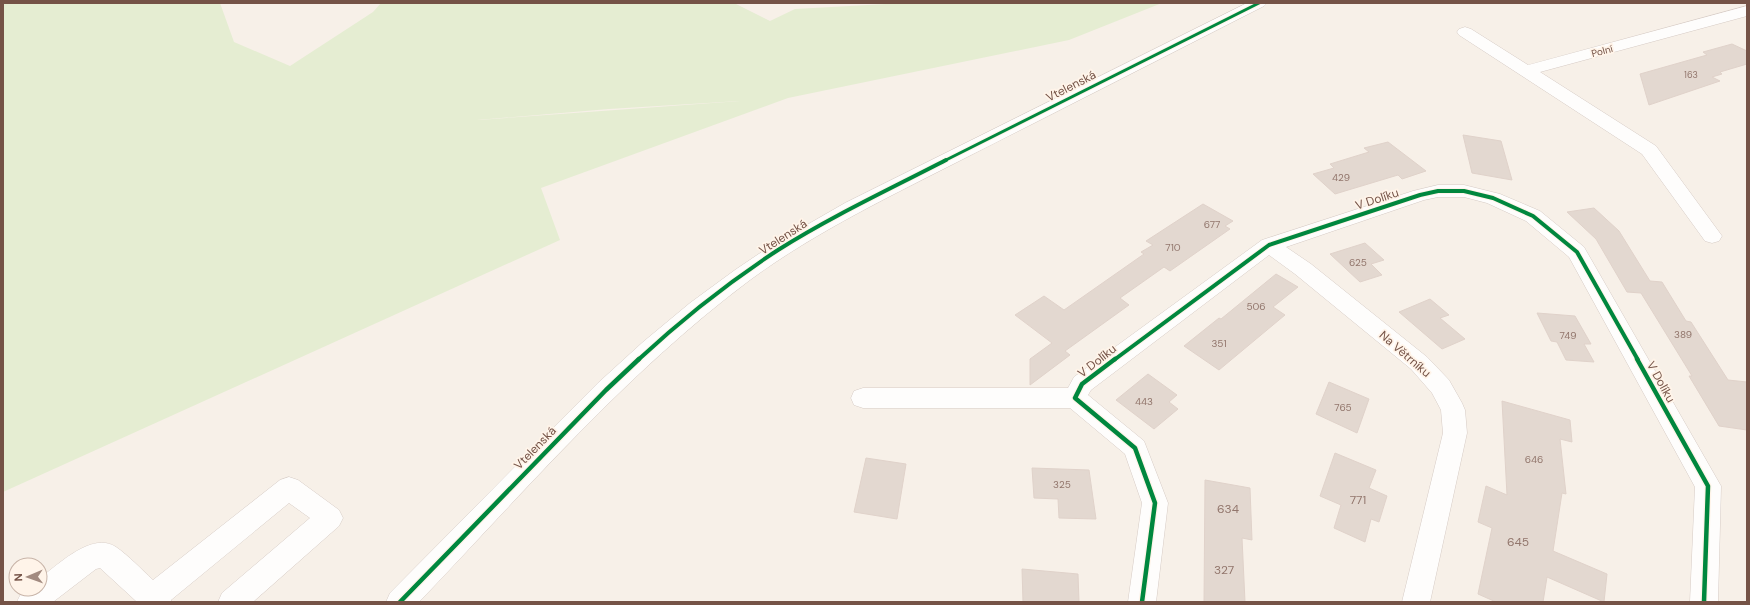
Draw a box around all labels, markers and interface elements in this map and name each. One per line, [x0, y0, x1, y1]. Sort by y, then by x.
street label: Polní [1590, 42, 1615, 60]
street label: Vtelenská [1043, 67, 1099, 105]
house number: 163 [1684, 69, 1698, 81]
house number: 429 [1332, 171, 1350, 184]
street label: V Dolíku [1353, 184, 1401, 214]
street label: Vtelenská [756, 216, 810, 258]
house number: 677 [1204, 218, 1220, 231]
house number: 710 [1165, 241, 1181, 254]
house number: 625 [1349, 256, 1367, 269]
house number: 506 [1246, 300, 1266, 313]
street label: Na Větrníku [1376, 327, 1434, 381]
house number: 389 [1674, 328, 1692, 341]
house number: 749 [1559, 329, 1577, 342]
house number: 351 [1211, 337, 1227, 350]
street label: V Dolíku [1074, 341, 1120, 381]
street label: V Dolíku [1643, 358, 1679, 406]
house number: 443 [1135, 395, 1153, 408]
house number: 765 [1334, 401, 1352, 414]
street label: Vtelenská [510, 423, 560, 473]
house number: 646 [1525, 453, 1543, 466]
house number: 325 [1053, 478, 1071, 491]
house number: 771 [1350, 492, 1366, 508]
house number: 634 [1217, 501, 1239, 517]
house number: 645 [1507, 534, 1529, 550]
north arrow [8, 557, 48, 597]
house number: 327 [1214, 562, 1234, 578]
text: N [11, 573, 25, 582]

